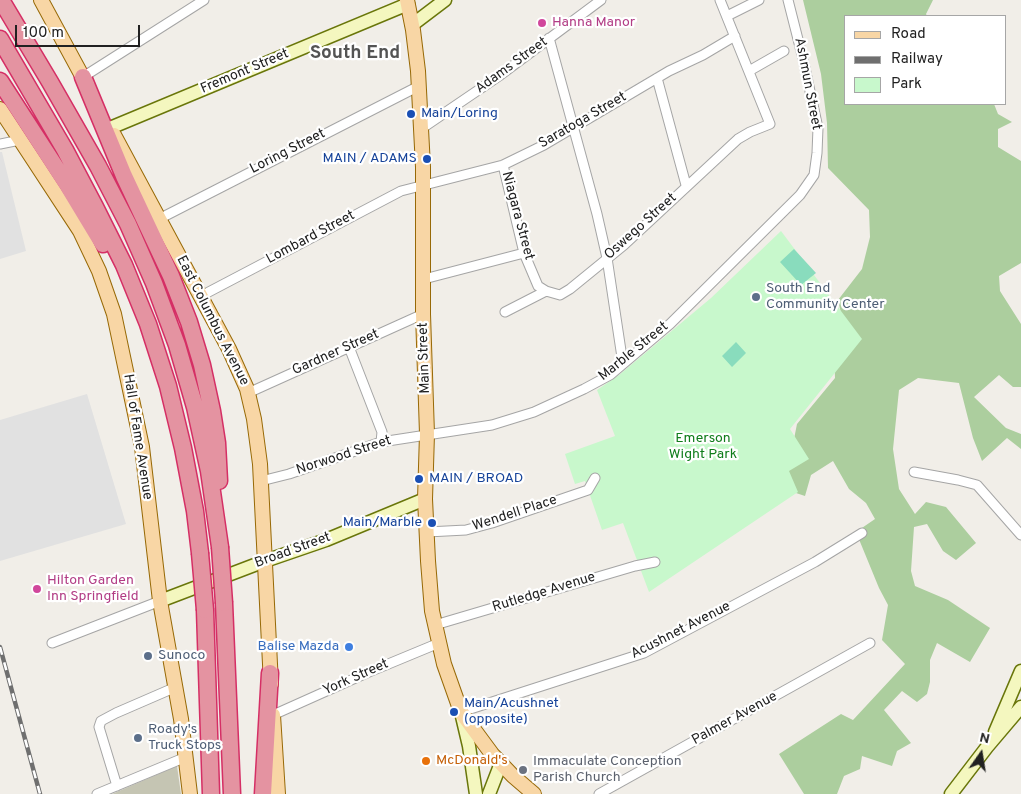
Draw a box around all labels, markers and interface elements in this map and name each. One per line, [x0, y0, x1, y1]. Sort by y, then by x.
scale bar [18, 15, 142, 47]
place label: Hanna Manor [552, 15, 635, 31]
legend [844, 15, 1006, 105]
marker: Hanna Manor [536, 17, 548, 29]
text: 100 m [23, 24, 64, 43]
text: Road [891, 25, 926, 44]
street label: Adams Street [473, 34, 551, 98]
street label: Ashmun Street [790, 36, 824, 132]
district label: South End [310, 43, 400, 65]
street label: Fremont Street [198, 46, 292, 98]
text: Railway [891, 50, 943, 69]
text: Park [891, 75, 922, 94]
street label: Saratoga Street [536, 89, 630, 153]
place label: Main/Loring [421, 106, 498, 122]
marker: Main/Loring [405, 108, 417, 120]
street label: Loring Street [248, 126, 328, 178]
place label: MAIN / ADAMS [323, 151, 417, 167]
marker: MAIN / ADAMS [421, 153, 433, 165]
street label: Niagara Street [497, 170, 537, 262]
street label: Oswego Street [601, 190, 681, 264]
street label: Lombard Street [264, 208, 358, 268]
street label: East Columbus Avenue [172, 253, 252, 389]
place label: South End Community Center [766, 281, 885, 314]
marker: South End Community Center [750, 291, 762, 303]
street label: Marble Street [596, 319, 672, 385]
street label: Main Street [415, 322, 435, 394]
street label: Gardner Street [290, 326, 382, 380]
street label: Hall of Fame Avenue [119, 373, 155, 501]
park label: Emerson Wight Park [669, 431, 737, 464]
street label: Norwood Street [294, 433, 394, 479]
place label: MAIN / BROAD [429, 471, 523, 487]
marker: MAIN / BROAD [413, 473, 425, 485]
street label: Wendell Place [471, 492, 559, 536]
place label: Main/Marble [343, 515, 422, 531]
marker: Main/Marble [426, 517, 438, 529]
street label: Broad Street [253, 529, 333, 573]
street label: Rutledge Avenue [491, 569, 597, 617]
place label: Hilton Garden Inn Springfield [47, 573, 139, 606]
marker: Hilton Garden Inn Springfield [31, 583, 43, 595]
street label: Acushnet Avenue [628, 599, 734, 663]
place label: Balise Mazda [257, 639, 339, 655]
marker: Balise Mazda [343, 641, 355, 653]
place label: Sunoco [158, 648, 205, 664]
marker: Sunoco [142, 650, 154, 662]
street label: York Street [321, 656, 391, 700]
street label: Palmer Avenue [689, 689, 781, 749]
place label: Main/Acushnet (opposite) [464, 696, 559, 729]
marker: Main/Acushnet (opposite) [448, 706, 460, 718]
place label: Roady's Truck Stops [148, 722, 221, 754]
north arrow [956, 729, 1006, 779]
text: N [978, 729, 991, 748]
marker: Roady's Truck Stops [132, 732, 144, 744]
place label: McDonald's [436, 753, 508, 769]
place label: Immaculate Conception Parish Church [533, 754, 682, 786]
marker: McDonald's [420, 755, 432, 767]
marker: Immaculate Conception Parish Church [517, 764, 529, 776]

